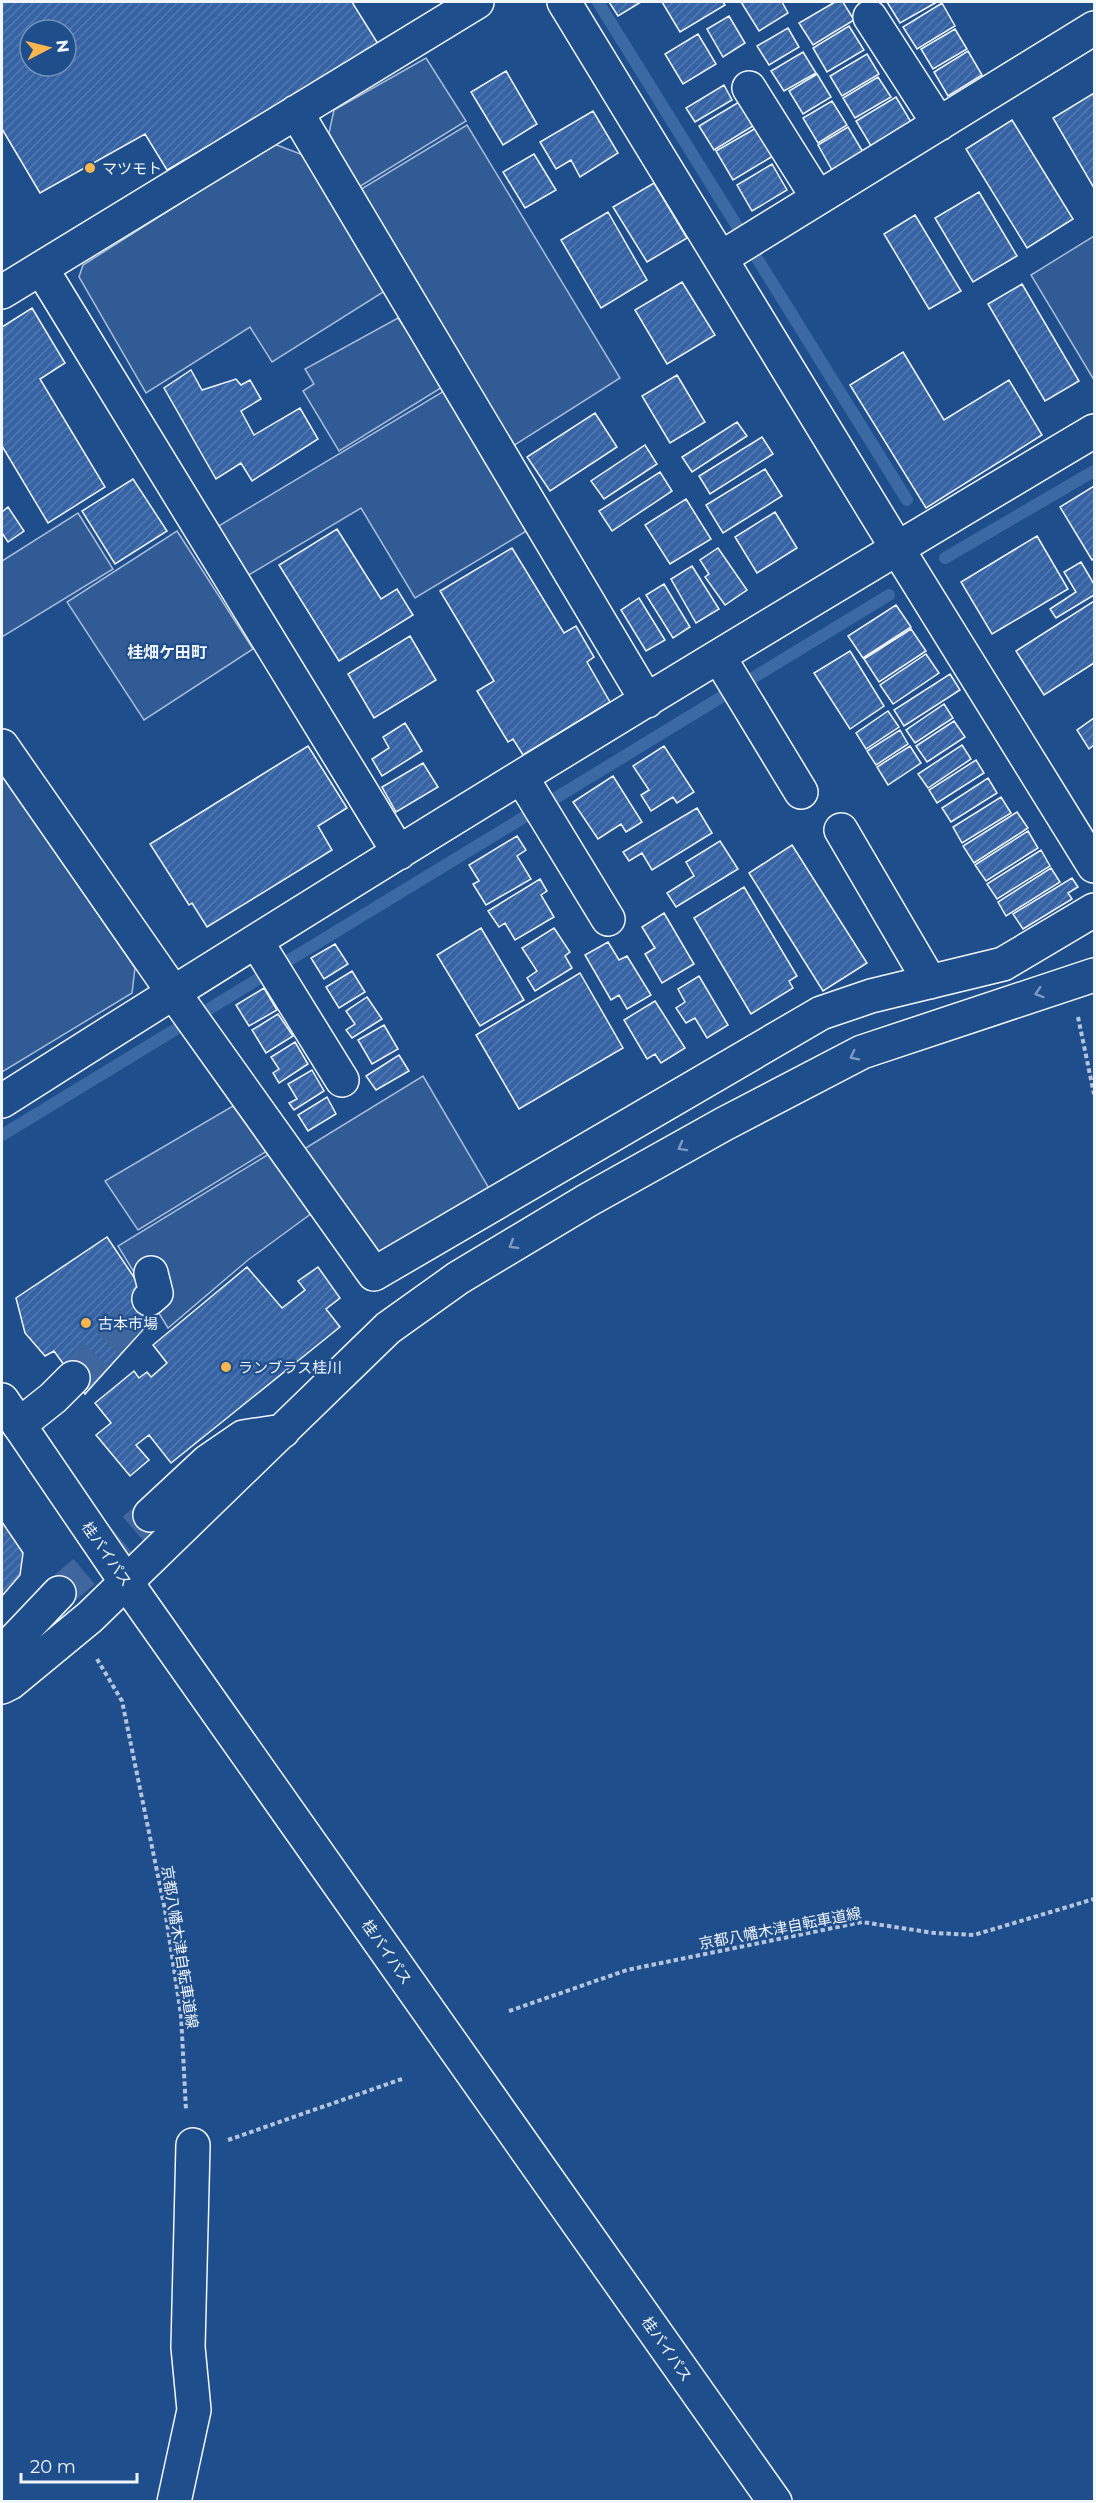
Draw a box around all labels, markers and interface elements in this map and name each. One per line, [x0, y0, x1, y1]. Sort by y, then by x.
north arrow [18, 18, 78, 78]
text: N [52, 39, 73, 54]
place label: マツモト [102, 159, 162, 178]
marker: マツモト [83, 161, 97, 175]
district label: 桂畑ケ田町 [127, 643, 207, 662]
one-way arrow [1034, 986, 1045, 999]
one-way arrow [850, 1049, 861, 1061]
one-way arrow [678, 1140, 688, 1152]
one-way arrow [509, 1238, 519, 1250]
place label: 古本市場 [98, 1314, 158, 1333]
marker: 古本市場 [79, 1316, 93, 1330]
place label: ランブラス桂川 [238, 1358, 342, 1377]
marker: ランブラス桂川 [219, 1360, 233, 1374]
street label: 桂バイパス [78, 1518, 136, 1590]
street label: 京都八幡木津自転車道線 [158, 1864, 202, 2030]
street label: 京都八幡木津自転車道線 [697, 1903, 863, 1953]
street label: 桂バイパス [358, 1916, 416, 1988]
street label: 桂バイパス [638, 2313, 696, 2385]
scale bar [21, 2446, 136, 2484]
text: 20 m [30, 2456, 76, 2478]

